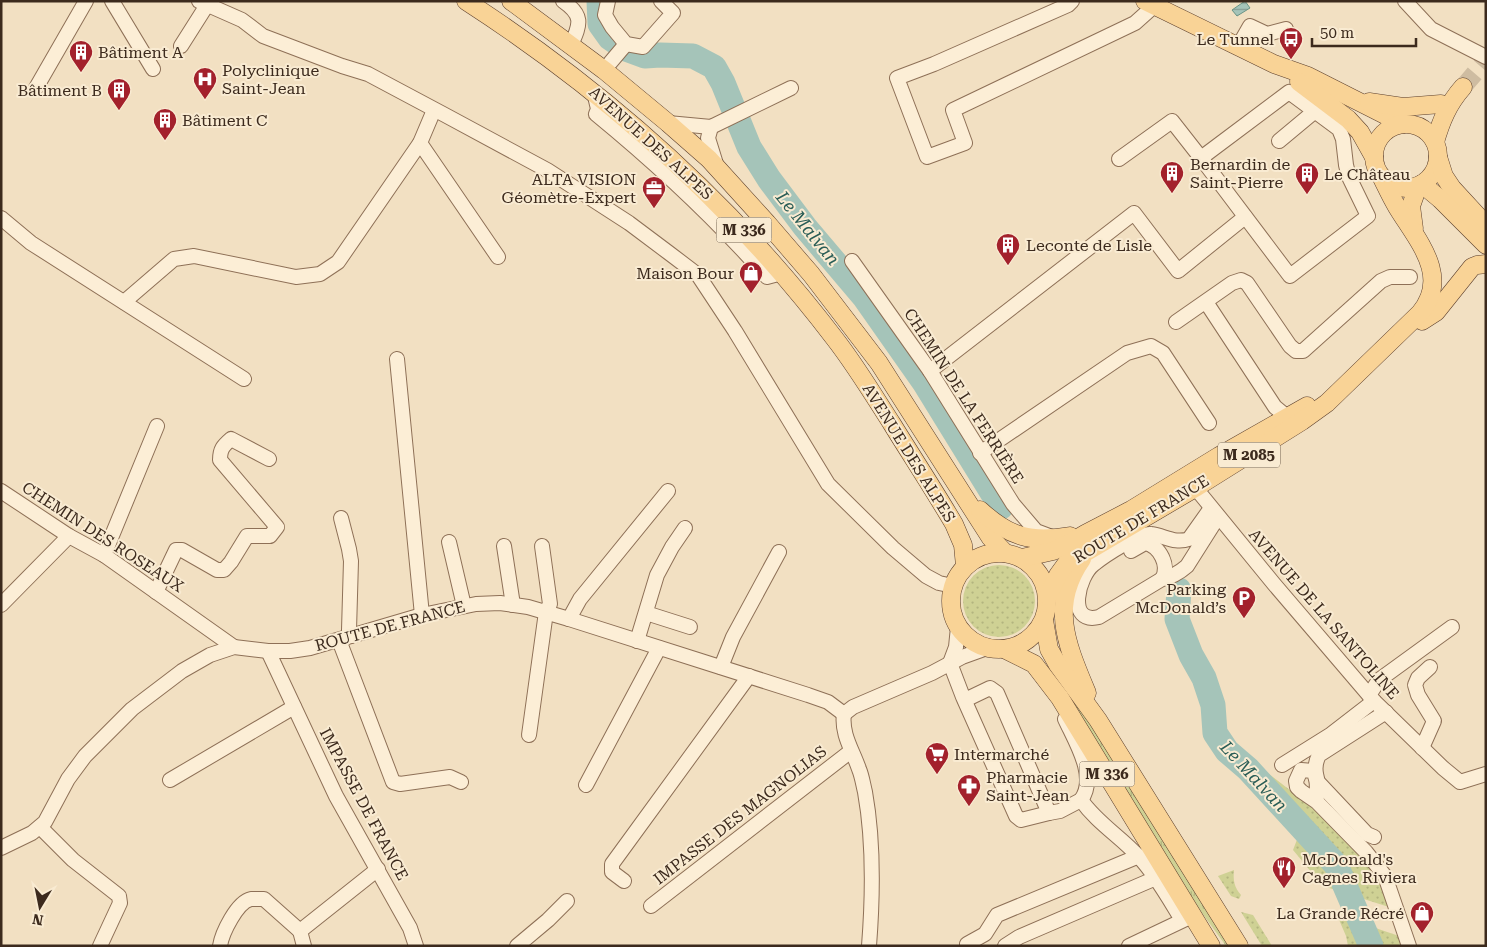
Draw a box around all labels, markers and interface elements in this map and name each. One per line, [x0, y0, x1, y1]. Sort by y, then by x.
scale bar [1312, 15, 1416, 47]
text: 50 m [1320, 24, 1355, 42]
bus stop icon: Le Tunnel [1278, 26, 1304, 60]
place label: Le Tunnel [1196, 30, 1274, 49]
building icon: Bâtiment A [68, 39, 94, 73]
place label: Bâtiment A [98, 43, 184, 62]
place label: Polyclinique Saint-Jean [222, 61, 319, 98]
hospital icon: Polyclinique Saint-Jean [192, 66, 218, 100]
building icon: Bâtiment B [106, 77, 132, 111]
place label: Bâtiment B [17, 81, 102, 100]
street label: AVENUE DES ALPES [585, 82, 717, 204]
building icon: Bâtiment C [152, 107, 178, 141]
place label: Bâtiment C [182, 111, 267, 130]
place label: Bernardin de Saint-Pierre [1190, 155, 1291, 192]
building icon: Bernardin de Saint-Pierre [1159, 160, 1185, 194]
building icon: Le Château [1294, 161, 1320, 195]
place label: Le Château [1324, 165, 1410, 184]
place label: ALTA VISION Géomètre-Expert [501, 170, 636, 207]
office icon: ALTA VISION Géomètre-Expert [641, 175, 667, 209]
water label: Le Malvan [771, 186, 844, 269]
road number: M 336 [716, 218, 772, 242]
building icon: Leconte de Lisle [995, 232, 1021, 266]
place label: Leconte de Lisle [1026, 236, 1152, 255]
shop icon: Maison Bour [738, 260, 764, 294]
place label: Maison Bour [636, 264, 734, 283]
street label: CHEMIN DE LA FERRIÈRE [900, 305, 1028, 487]
street label: AVENUE DES ALPES [859, 380, 959, 526]
road number: M 2085 [1218, 442, 1280, 468]
street label: ROUTE DE FRANCE [1070, 471, 1212, 567]
street label: CHEMIN DES ROSEAUX [19, 478, 187, 596]
street label: AVENUE DE LA SANTOLINE [1245, 525, 1403, 703]
place label: Parking McDonald’s [1135, 580, 1227, 617]
parking icon: Parking McDonald’s [1231, 585, 1257, 619]
street label: ROUTE DE FRANCE [313, 597, 467, 655]
street label: IMPASSE DE FRANCE [316, 725, 412, 883]
water label: Le Malvan [1215, 736, 1292, 816]
street label: IMPASSE DES MAGNOLIAS [650, 741, 830, 889]
supermarket icon: Intermarché [924, 741, 950, 775]
place label: Intermarché [954, 745, 1049, 764]
road number: M 336 [1080, 762, 1134, 786]
place label: Pharmacie Saint-Jean [986, 768, 1070, 805]
pharmacy icon: Pharmacie Saint-Jean [956, 773, 982, 807]
place label: McDonald's Cagnes Riviera [1302, 850, 1417, 887]
restaurant icon: McDonald's Cagnes Riviera [1271, 855, 1297, 889]
north arrow [15, 882, 65, 932]
shop icon: La Grande Récré [1409, 900, 1435, 934]
place label: La Grande Récré [1276, 904, 1404, 923]
text: N [31, 911, 44, 929]

